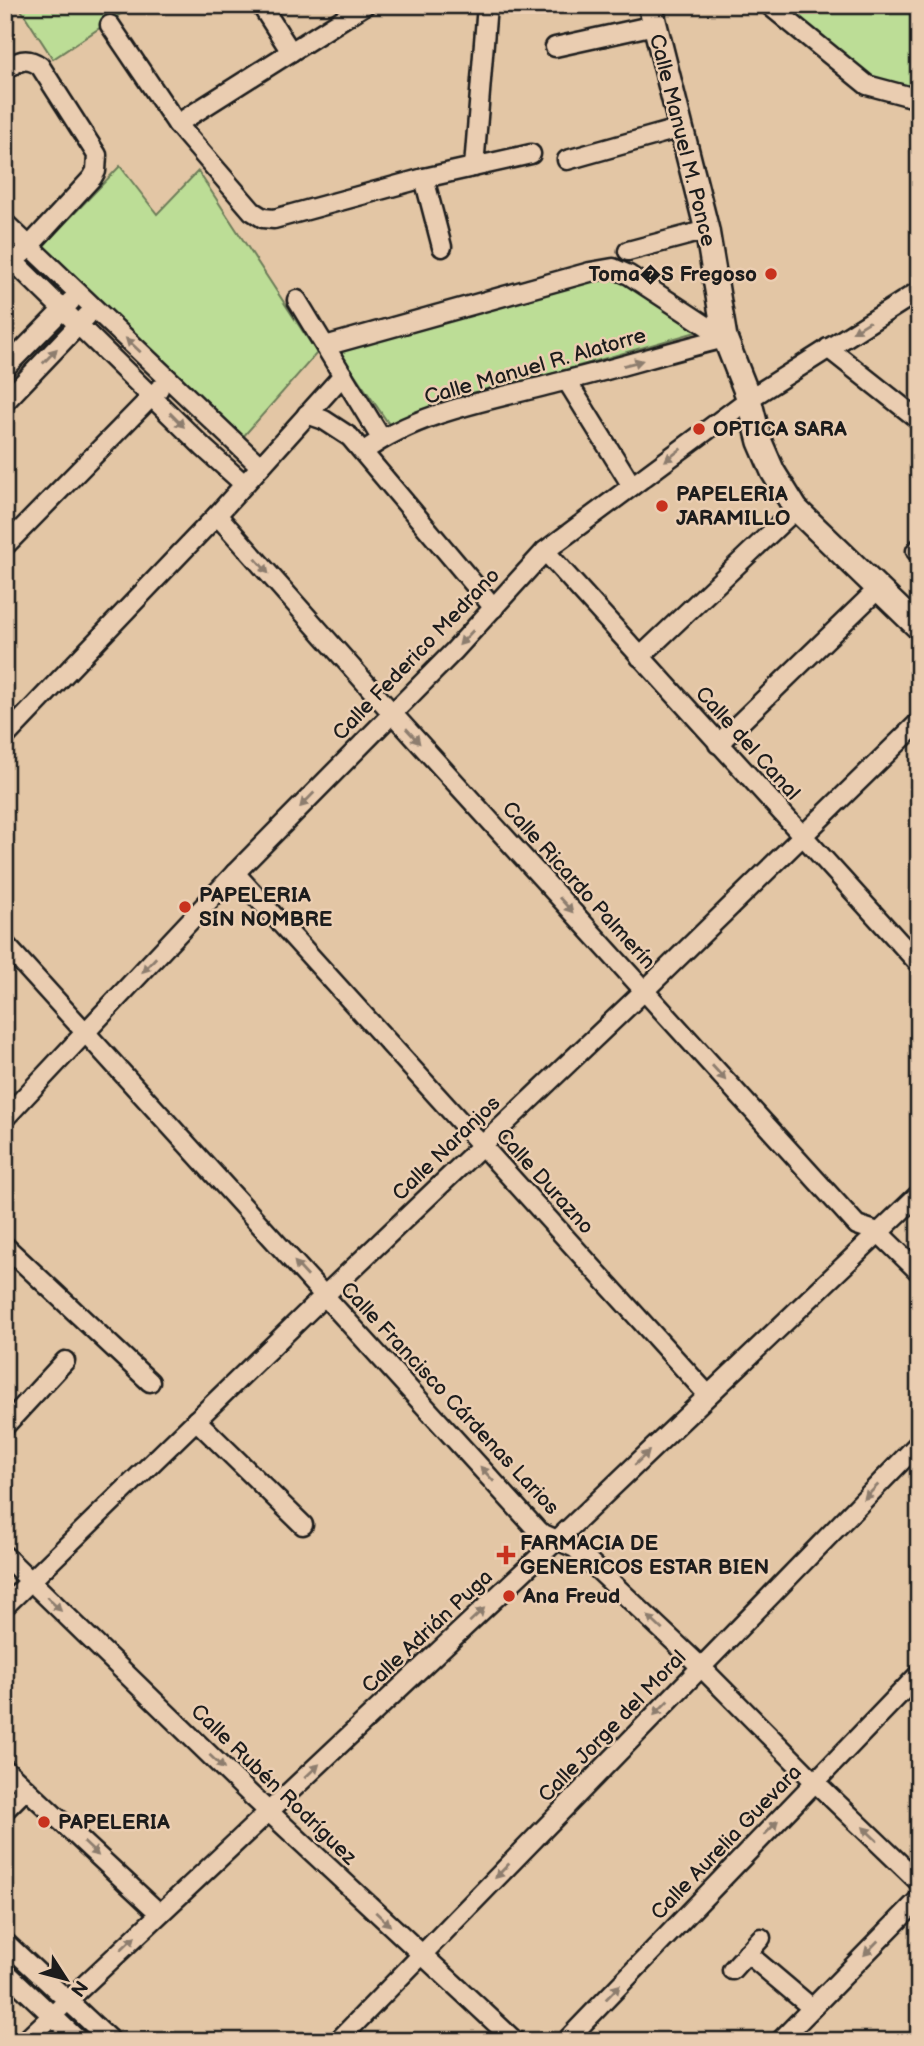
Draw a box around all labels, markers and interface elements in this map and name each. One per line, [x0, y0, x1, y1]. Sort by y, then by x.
street label: Calle Manuel M. Ponce [644, 31, 721, 249]
place label: Toma�S Fregoso [588, 262, 757, 287]
marker: Toma�S Fregoso [763, 266, 779, 282]
one-way arrow [851, 321, 871, 334]
street label: Calle Manuel R. Alatorre [421, 323, 649, 410]
one-way arrow [125, 338, 142, 354]
one-way arrow [41, 348, 57, 365]
one-way arrow [622, 357, 643, 367]
one-way arrow [168, 412, 185, 429]
place label: OPTICA SARA [713, 417, 847, 442]
marker: OPTICA SARA [691, 421, 707, 437]
one-way arrow [664, 448, 682, 462]
place label: PAPELERIA JARAMILLO [676, 482, 790, 531]
marker: PAPELERIA JARAMILLO [654, 498, 670, 514]
one-way arrow [254, 557, 270, 575]
street label: Calle Federico Medrano [328, 563, 505, 746]
one-way arrow [458, 629, 474, 647]
street label: Calle del Canal [690, 681, 805, 805]
one-way arrow [405, 727, 421, 745]
one-way arrow [298, 792, 315, 809]
street label: Calle Ricardo Palmerín [497, 796, 661, 974]
place label: PAPELERIA SIN NOMBRE [199, 883, 333, 932]
one-way arrow [557, 896, 573, 913]
marker: PAPELERIA SIN NOMBRE [177, 899, 193, 915]
one-way arrow [142, 956, 158, 973]
one-way arrow [710, 1064, 726, 1081]
street label: Calle Naranjos [387, 1091, 505, 1206]
street label: Calle Durazno [490, 1123, 599, 1240]
one-way arrow [294, 1261, 310, 1278]
street label: Calle Francisco Cárdenas Larios [335, 1277, 564, 1520]
one-way arrow [633, 1451, 650, 1467]
one-way arrow [479, 1466, 495, 1483]
one-way arrow [864, 1483, 880, 1500]
place label: FARMACIA DE GENERICOS ESTAR BIEN [520, 1531, 769, 1580]
marker: FARMACIA DE GENERICOS ESTAR BIEN [498, 1547, 514, 1563]
street label: Calle Adrián Puga [357, 1564, 498, 1698]
place label: Ana Freud [522, 1584, 620, 1609]
marker: Ana Freud [501, 1588, 517, 1604]
one-way arrow [45, 1595, 62, 1611]
one-way arrow [468, 1607, 485, 1623]
one-way arrow [647, 1616, 664, 1632]
street label: Calle Jorge del Moral [533, 1645, 691, 1808]
street label: Calle Rubén Rodríguez [186, 1699, 362, 1871]
one-way arrow [654, 1699, 670, 1716]
one-way arrow [208, 1754, 225, 1770]
street label: Calle Aurelia Guevara [646, 1760, 807, 1925]
one-way arrow [303, 1763, 320, 1779]
place label: PAPELERIA [58, 1810, 170, 1835]
marker: PAPELERIA [36, 1814, 52, 1830]
one-way arrow [762, 1819, 779, 1836]
one-way arrow [861, 1826, 878, 1843]
one-way arrow [82, 1841, 99, 1857]
one-way arrow [495, 1862, 511, 1879]
one-way arrow [374, 1910, 391, 1927]
one-way arrow [119, 1934, 136, 1951]
one-way arrow [863, 1940, 879, 1956]
north arrow [32, 1944, 102, 2014]
text: N [65, 1976, 92, 2001]
one-way arrow [604, 1983, 621, 2000]

